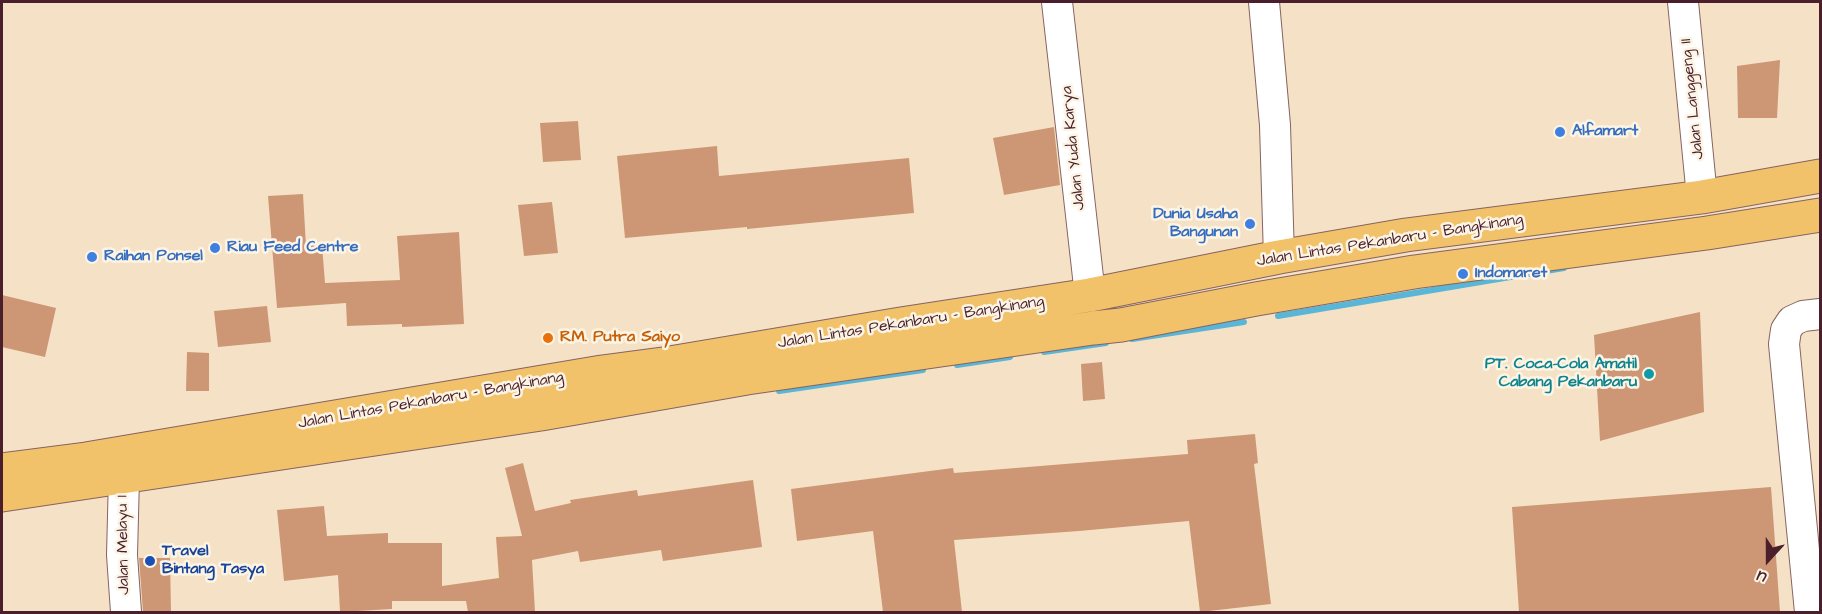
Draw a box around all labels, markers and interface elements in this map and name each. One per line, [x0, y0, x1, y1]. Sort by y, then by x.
street label: Jalan Langgeng II [1677, 38, 1709, 160]
street label: Jalan Yuda Karya [1058, 85, 1090, 211]
place label: Alfamart [1572, 122, 1638, 142]
marker: Alfamart [1553, 125, 1567, 139]
place label: Dunia Usaha Bangunan [1153, 205, 1238, 243]
street label: Jalan Lintas Pekanbaru - Bangkinang [1255, 210, 1525, 272]
marker: Dunia Usaha Bangunan [1243, 217, 1257, 231]
place label: Riau Feed Centre [227, 238, 358, 258]
marker: Riau Feed Centre [208, 241, 222, 255]
place label: Raihan Ponsel [104, 247, 203, 267]
marker: Raihan Ponsel [85, 250, 99, 264]
place label: Indomaret [1475, 264, 1547, 284]
marker: Indomaret [1456, 267, 1470, 281]
street label: Jalan Lintas Pekanbaru - Bangkinang [776, 292, 1046, 354]
place label: RM. Putra Saiyo [560, 328, 680, 348]
marker: RM. Putra Saiyo [541, 331, 555, 345]
place label: PT. Coca-Cola Amatil Cabang Pekanbaru [1485, 355, 1637, 393]
marker: PT. Coca-Cola Amatil Cabang Pekanbaru [1642, 367, 1656, 381]
street label: Jalan Lintas Pekanbaru - Bangkinang [297, 368, 565, 434]
street label: Jalan Melayu 1 [114, 495, 134, 595]
north arrow [1738, 530, 1798, 590]
place label: Travel Bintang Tasya [162, 542, 264, 580]
marker: Travel Bintang Tasya [143, 554, 157, 568]
text: U [1753, 565, 1770, 589]

